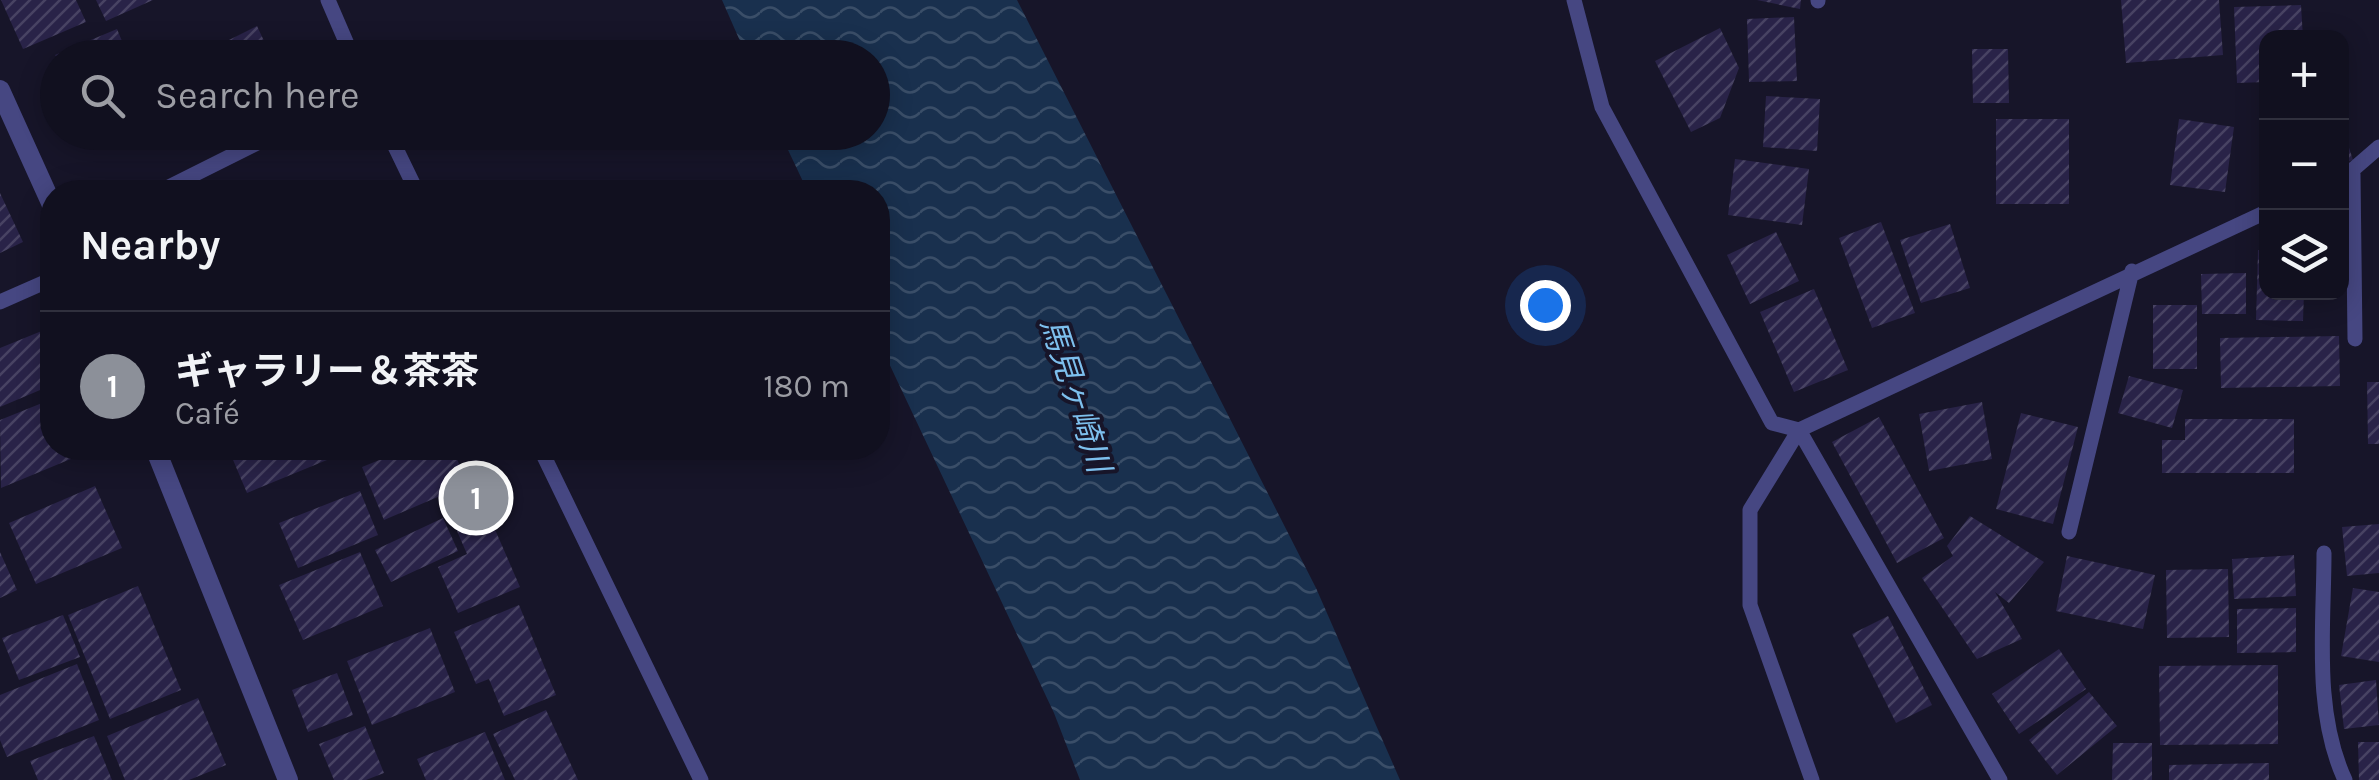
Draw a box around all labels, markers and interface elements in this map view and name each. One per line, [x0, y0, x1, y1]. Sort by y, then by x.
map controls [2259, 30, 2349, 300]
button: + [2259, 30, 2349, 120]
search box [40, 40, 890, 150]
icon: search [75, 68, 130, 123]
text: Search here [155, 73, 359, 118]
button: − [2259, 120, 2349, 210]
button: layers [2259, 210, 2349, 300]
text: Nearby [80, 220, 220, 270]
your location [1520, 280, 1571, 331]
water label: 馬見ヶ崎川 [1033, 313, 1119, 480]
text: ギャラリー＆茶茶 [175, 349, 479, 394]
text: 1 [107, 368, 118, 405]
text: 180 m [763, 368, 850, 405]
text: Café [175, 395, 240, 432]
pin: 1 [444, 460, 508, 536]

